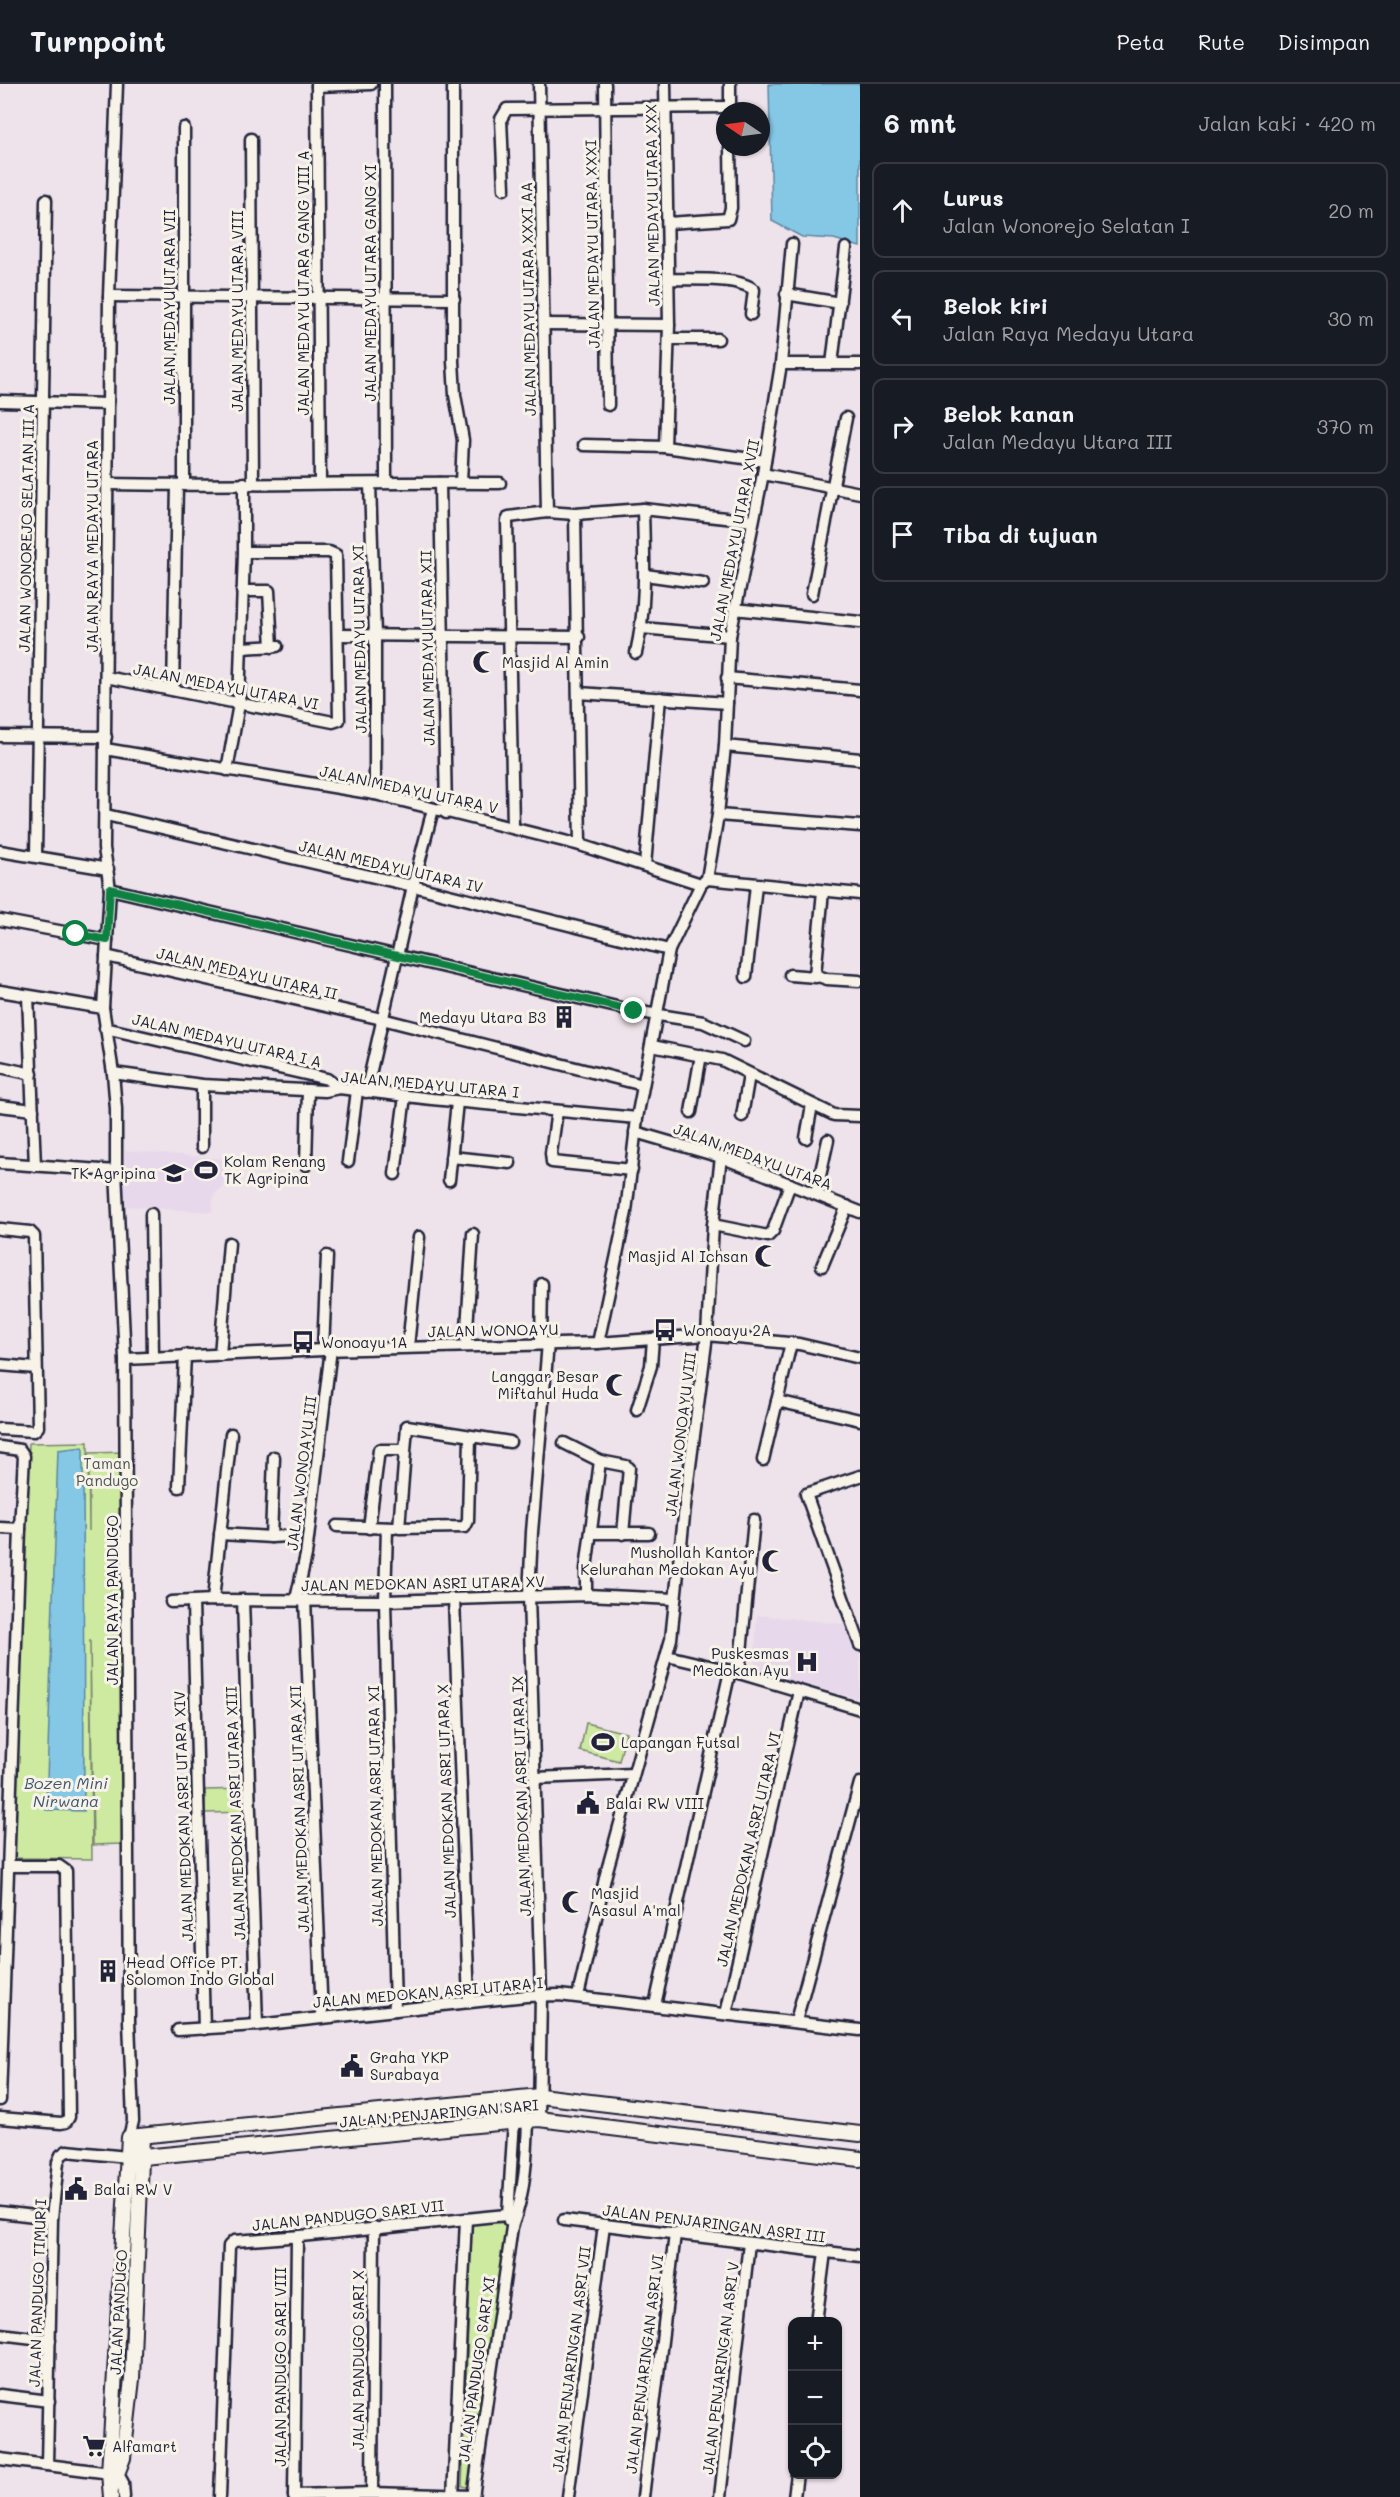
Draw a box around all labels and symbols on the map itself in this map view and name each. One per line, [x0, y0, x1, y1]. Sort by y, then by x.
north arrow [716, 102, 770, 156]
street label: JALAN MEDAYU UTARA XXX [640, 104, 664, 306]
street label: JALAN MEDAYU UTARA XXXI [580, 139, 604, 348]
street label: JALAN MEDAYU UTARA GANG VIII A [293, 150, 313, 416]
street label: JALAN MEDAYU UTARA GANG XI [360, 164, 380, 402]
street label: JALAN MEDAYU UTARA XXXI AA [516, 182, 540, 416]
street label: JALAN MEDAYU UTARA VII [159, 209, 179, 404]
street label: JALAN MEDAYU UTARA VIII [227, 210, 247, 412]
street label: JALAN WONOREJO SELATAN III A [14, 404, 38, 652]
street label: JALAN MEDAYU UTARA XVII [705, 437, 763, 642]
street label: JALAN RAYA MEDAYU UTARA [82, 440, 102, 652]
street label: JALAN MEDAYU UTARA XI [347, 544, 371, 734]
street label: JALAN MEDAYU UTARA XII [415, 550, 439, 746]
mosque icon: Masjid Al Amin [471, 649, 497, 675]
place label: Masjid Al Amin [502, 652, 609, 672]
street label: JALAN MEDAYU UTARA VI [132, 658, 321, 714]
street label: JALAN MEDAYU UTARA V [318, 760, 500, 818]
street label: JALAN MEDAYU UTARA IV [297, 835, 485, 897]
route start [62, 920, 88, 946]
street label: JALAN MEDAYU UTARA II [154, 942, 340, 1004]
route end [620, 997, 646, 1023]
building icon: Medayu Utara B3 [551, 1004, 577, 1030]
place label: Medayu Utara B3 [419, 1007, 546, 1027]
street label: JALAN MEDAYU UTARA I A [130, 1008, 324, 1072]
street label: JALAN MEDAYU UTARA I [340, 1066, 520, 1102]
street label: JALAN MEDAYU UTARA [671, 1118, 835, 1194]
place label: Kolam Renang TK Agripina [224, 1151, 326, 1188]
sports icon: Kolam Renang TK Agripina [193, 1157, 219, 1183]
school or university icon: TK Agripina [161, 1160, 187, 1186]
place label: TK Agripina [71, 1163, 156, 1183]
mosque icon: Masjid Al Ichsan [753, 1243, 779, 1269]
place label: Masjid Al Ichsan [628, 1246, 748, 1266]
bus stop icon: Wonoayu 2A [652, 1317, 678, 1343]
street label: JALAN WONOAYU [427, 1319, 559, 1341]
place label: Wonoayu 2A [683, 1320, 771, 1340]
bus stop icon: Wonoayu 1A [290, 1329, 316, 1355]
place label: Wonoayu 1A [321, 1332, 408, 1352]
street label: JALAN WONOAYU VIII [660, 1350, 700, 1517]
place label: Langgar Besar Miftahul Huda [492, 1366, 599, 1403]
mosque icon: Langgar Besar Miftahul Huda [604, 1372, 630, 1398]
street label: JALAN WONOAYU III [282, 1394, 320, 1551]
park label: Taman Pandugo [76, 1453, 138, 1490]
street label: JALAN RAYA PANDUGO [102, 1515, 122, 1685]
place label: Mushollah Kantor Kelurahan Medokan Ayu [580, 1542, 755, 1579]
mosque icon: Mushollah Kantor Kelurahan Medokan Ayu [760, 1548, 786, 1574]
street label: JALAN MEDOKAN ASRI UTARA XV [301, 1571, 545, 1595]
place label: Puskesmas Medokan Ayu [693, 1643, 789, 1680]
hospital icon: Puskesmas Medokan Ayu [794, 1649, 820, 1675]
street label: JALAN MEDOKAN ASRI UTARA IX [507, 1675, 535, 1917]
street label: JALAN MEDOKAN ASRI UTARA X [432, 1684, 460, 1918]
street label: JALAN MEDOKAN ASRI UTARA XIII [221, 1685, 249, 1940]
street label: JALAN MEDOKAN ASRI UTARA XII [285, 1685, 313, 1933]
street label: JALAN MEDOKAN ASRI UTARA XI [363, 1685, 387, 1927]
street label: JALAN MEDOKAN ASRI UTARA XIV [169, 1691, 197, 1941]
sports icon: Lapangan Futsal [590, 1729, 616, 1755]
street label: JALAN MEDOKAN ASRI UTARA VI [711, 1729, 785, 1968]
place label: Lapangan Futsal [621, 1732, 740, 1752]
water label: Bozen Mini Nirwana [24, 1772, 108, 1811]
public building icon: Balai RW VIII [575, 1790, 601, 1816]
place label: Balai RW VIII [606, 1793, 705, 1813]
place label: Masjid Asasul A'mal [591, 1883, 681, 1920]
mosque icon: Masjid Asasul A'mal [560, 1889, 586, 1915]
place label: Head Office PT. Solomon Indo Global [126, 1952, 275, 1989]
building icon: Head Office PT. Solomon Indo Global [95, 1958, 121, 1984]
street label: JALAN MEDOKAN ASRI UTARA I [312, 1972, 544, 2012]
place label: Graha YKP Surabaya [370, 2047, 449, 2084]
public building icon: Graha YKP Surabaya [339, 2053, 365, 2079]
street label: JALAN PENJARINGAN SARI [339, 2094, 540, 2132]
public building icon: Balai RW V [63, 2176, 89, 2202]
place label: Balai RW V [94, 2179, 172, 2199]
street label: JALAN PANDUGO SARI VII [251, 2195, 445, 2235]
street label: JALAN PANDUGO TIMUR I [24, 2198, 50, 2387]
street label: JALAN PENJARINGAN ASRI III [601, 2199, 827, 2247]
street label: JALAN PENJARINGAN ASRI VII [547, 2244, 595, 2473]
street label: JALAN PANDUGO [105, 2249, 131, 2375]
street label: JALAN PENJARINGAN ASRI VI [621, 2253, 667, 2475]
street label: JALAN PENJARINGAN ASRI V [697, 2260, 743, 2476]
street label: JALAN PANDUGO SARI VIII [270, 2267, 290, 2467]
street label: JALAN PANDUGO SARI X [348, 2270, 368, 2450]
street label: JALAN PANDUGO SARI XI [453, 2275, 499, 2463]
supermarket icon: Alfamart [81, 2433, 107, 2459]
place label: Alfamart [112, 2436, 177, 2456]

